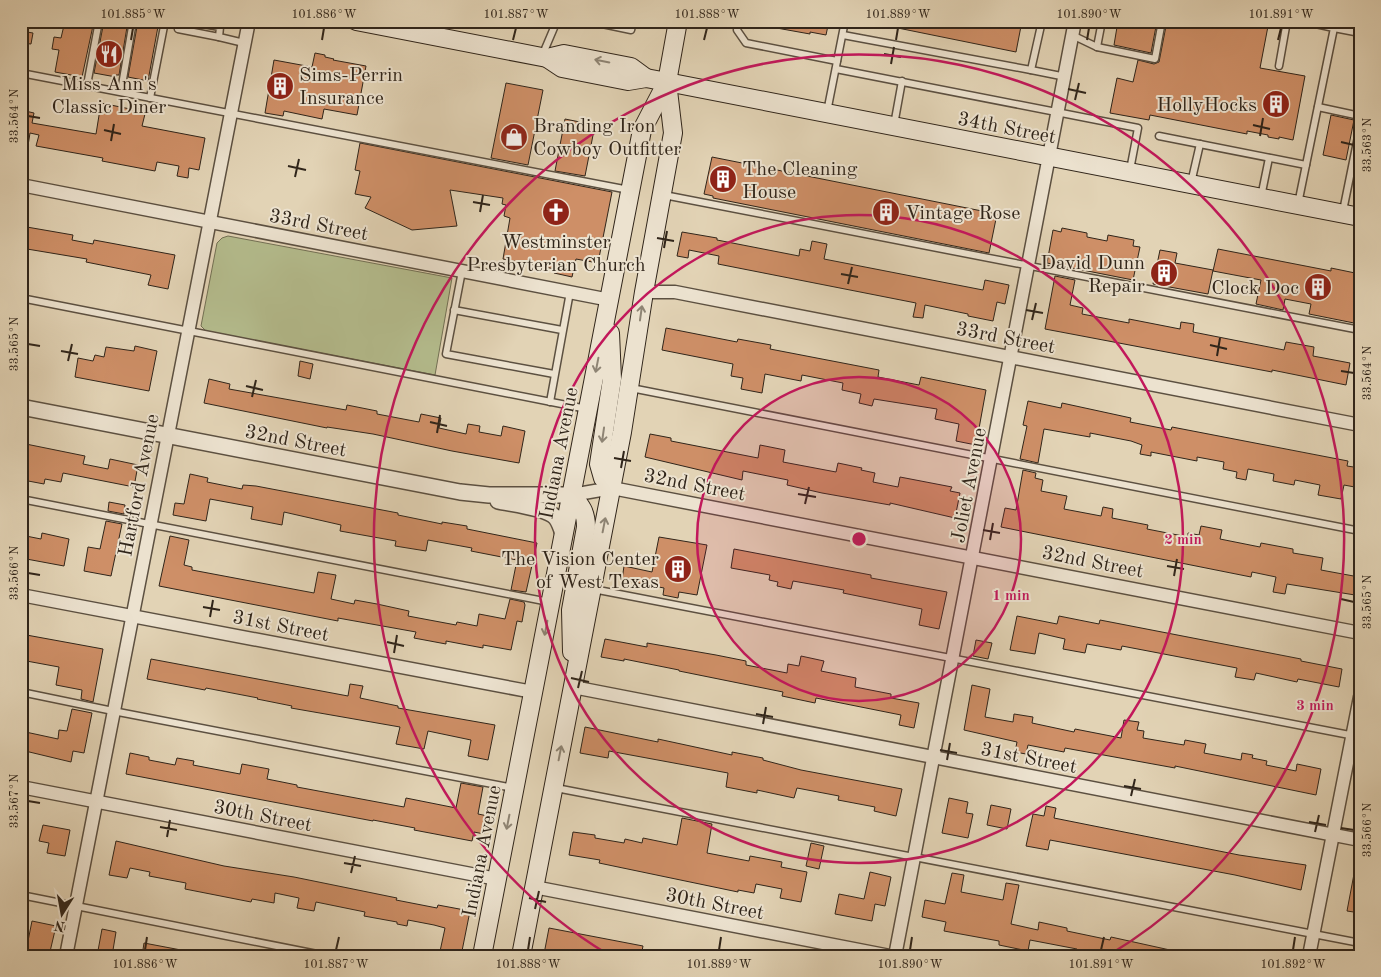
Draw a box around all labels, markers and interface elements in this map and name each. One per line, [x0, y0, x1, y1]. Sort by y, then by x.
text: 101.885°W [101, 8, 166, 21]
text: 101.886°W [292, 9, 357, 21]
text: 101.887°W [484, 9, 549, 21]
text: 101.888°W [675, 9, 740, 21]
text: 101.889°W [866, 9, 931, 21]
text: 101.890°W [1057, 9, 1122, 21]
text: 101.891°W [1249, 9, 1314, 21]
restaurant icon: Miss Ann's Classic Diner [94, 39, 124, 69]
one-way arrow [594, 56, 610, 65]
place label: Sims-Perrin Insurance [299, 66, 403, 109]
building icon: Sims-Perrin Insurance [265, 71, 295, 101]
place label: Miss Ann's Classic Diner [52, 75, 166, 118]
text: 33.564°N [8, 89, 21, 143]
building icon: HollyHocks [1261, 89, 1291, 119]
place label: HollyHocks [1156, 96, 1257, 116]
street label: 34th Street [956, 110, 1057, 148]
place label: Branding Iron Cowboy Outfitter [533, 117, 682, 160]
text: 33.563°N [1361, 118, 1374, 172]
shop icon: Branding Iron Cowboy Outfitter [499, 122, 529, 152]
place label: The Cleaning House [742, 160, 858, 203]
building icon: The Cleaning House [708, 164, 738, 194]
church icon: Westminster Presbyterian Church [541, 197, 571, 227]
building icon: Vintage Rose [871, 197, 901, 227]
place label: Vintage Rose [905, 204, 1020, 224]
street label: 33rd Street [267, 207, 370, 245]
place label: Westminster Presbyterian Church [466, 233, 646, 276]
place label: David Dunn Repair [1040, 254, 1145, 297]
building icon: David Dunn Repair [1149, 258, 1179, 288]
building icon: Clock Doc [1303, 272, 1333, 302]
place label: Clock Doc [1211, 279, 1299, 299]
one-way arrow [636, 306, 646, 322]
text: 33.565°N [8, 317, 21, 371]
street label: 33rd Street [954, 320, 1057, 358]
text: 33.564°N [1361, 346, 1374, 400]
one-way arrow [591, 357, 601, 373]
street label: Indiana Avenue [537, 386, 583, 521]
street label: Hartford Avenue [116, 412, 164, 559]
street label: 32nd Street [243, 422, 348, 462]
street label: Joliet Avenue [949, 426, 991, 545]
one-way arrow [598, 427, 608, 443]
street label: 32nd Street [642, 466, 747, 506]
one-way arrow [600, 517, 610, 533]
centre of rings [850, 530, 868, 548]
text: 2 min [1164, 533, 1202, 548]
street label: 32nd Street [1040, 543, 1145, 583]
text: 33.566°N [8, 546, 21, 600]
place label: The Vision Center of West Texas [501, 550, 659, 593]
building icon: The Vision Center of West Texas [663, 554, 693, 584]
text: 33.565°N [1361, 575, 1374, 629]
text: 1 min [992, 589, 1030, 604]
street label: 31st Street [231, 608, 330, 646]
one-way arrow [540, 619, 550, 635]
text: 3 min [1296, 699, 1334, 714]
street label: 31st Street [979, 740, 1078, 778]
one-way arrow [556, 746, 565, 762]
text: 33.567°N [8, 774, 21, 828]
street label: Indiana Avenue [460, 784, 506, 919]
street label: 30th Street [212, 798, 313, 836]
text: 33.566°N [1361, 803, 1374, 857]
one-way arrow [503, 813, 513, 829]
street label: 30th Street [664, 886, 765, 924]
north arrow [38, 890, 88, 940]
text: N [53, 918, 66, 934]
text: 101.886°W [113, 959, 178, 971]
text: 101.887°W [304, 959, 369, 971]
text: 101.888°W [496, 959, 561, 971]
text: 101.889°W [687, 959, 752, 971]
text: 101.890°W [878, 959, 943, 971]
text: 101.891°W [1069, 959, 1134, 971]
text: 101.892°W [1261, 959, 1326, 971]

